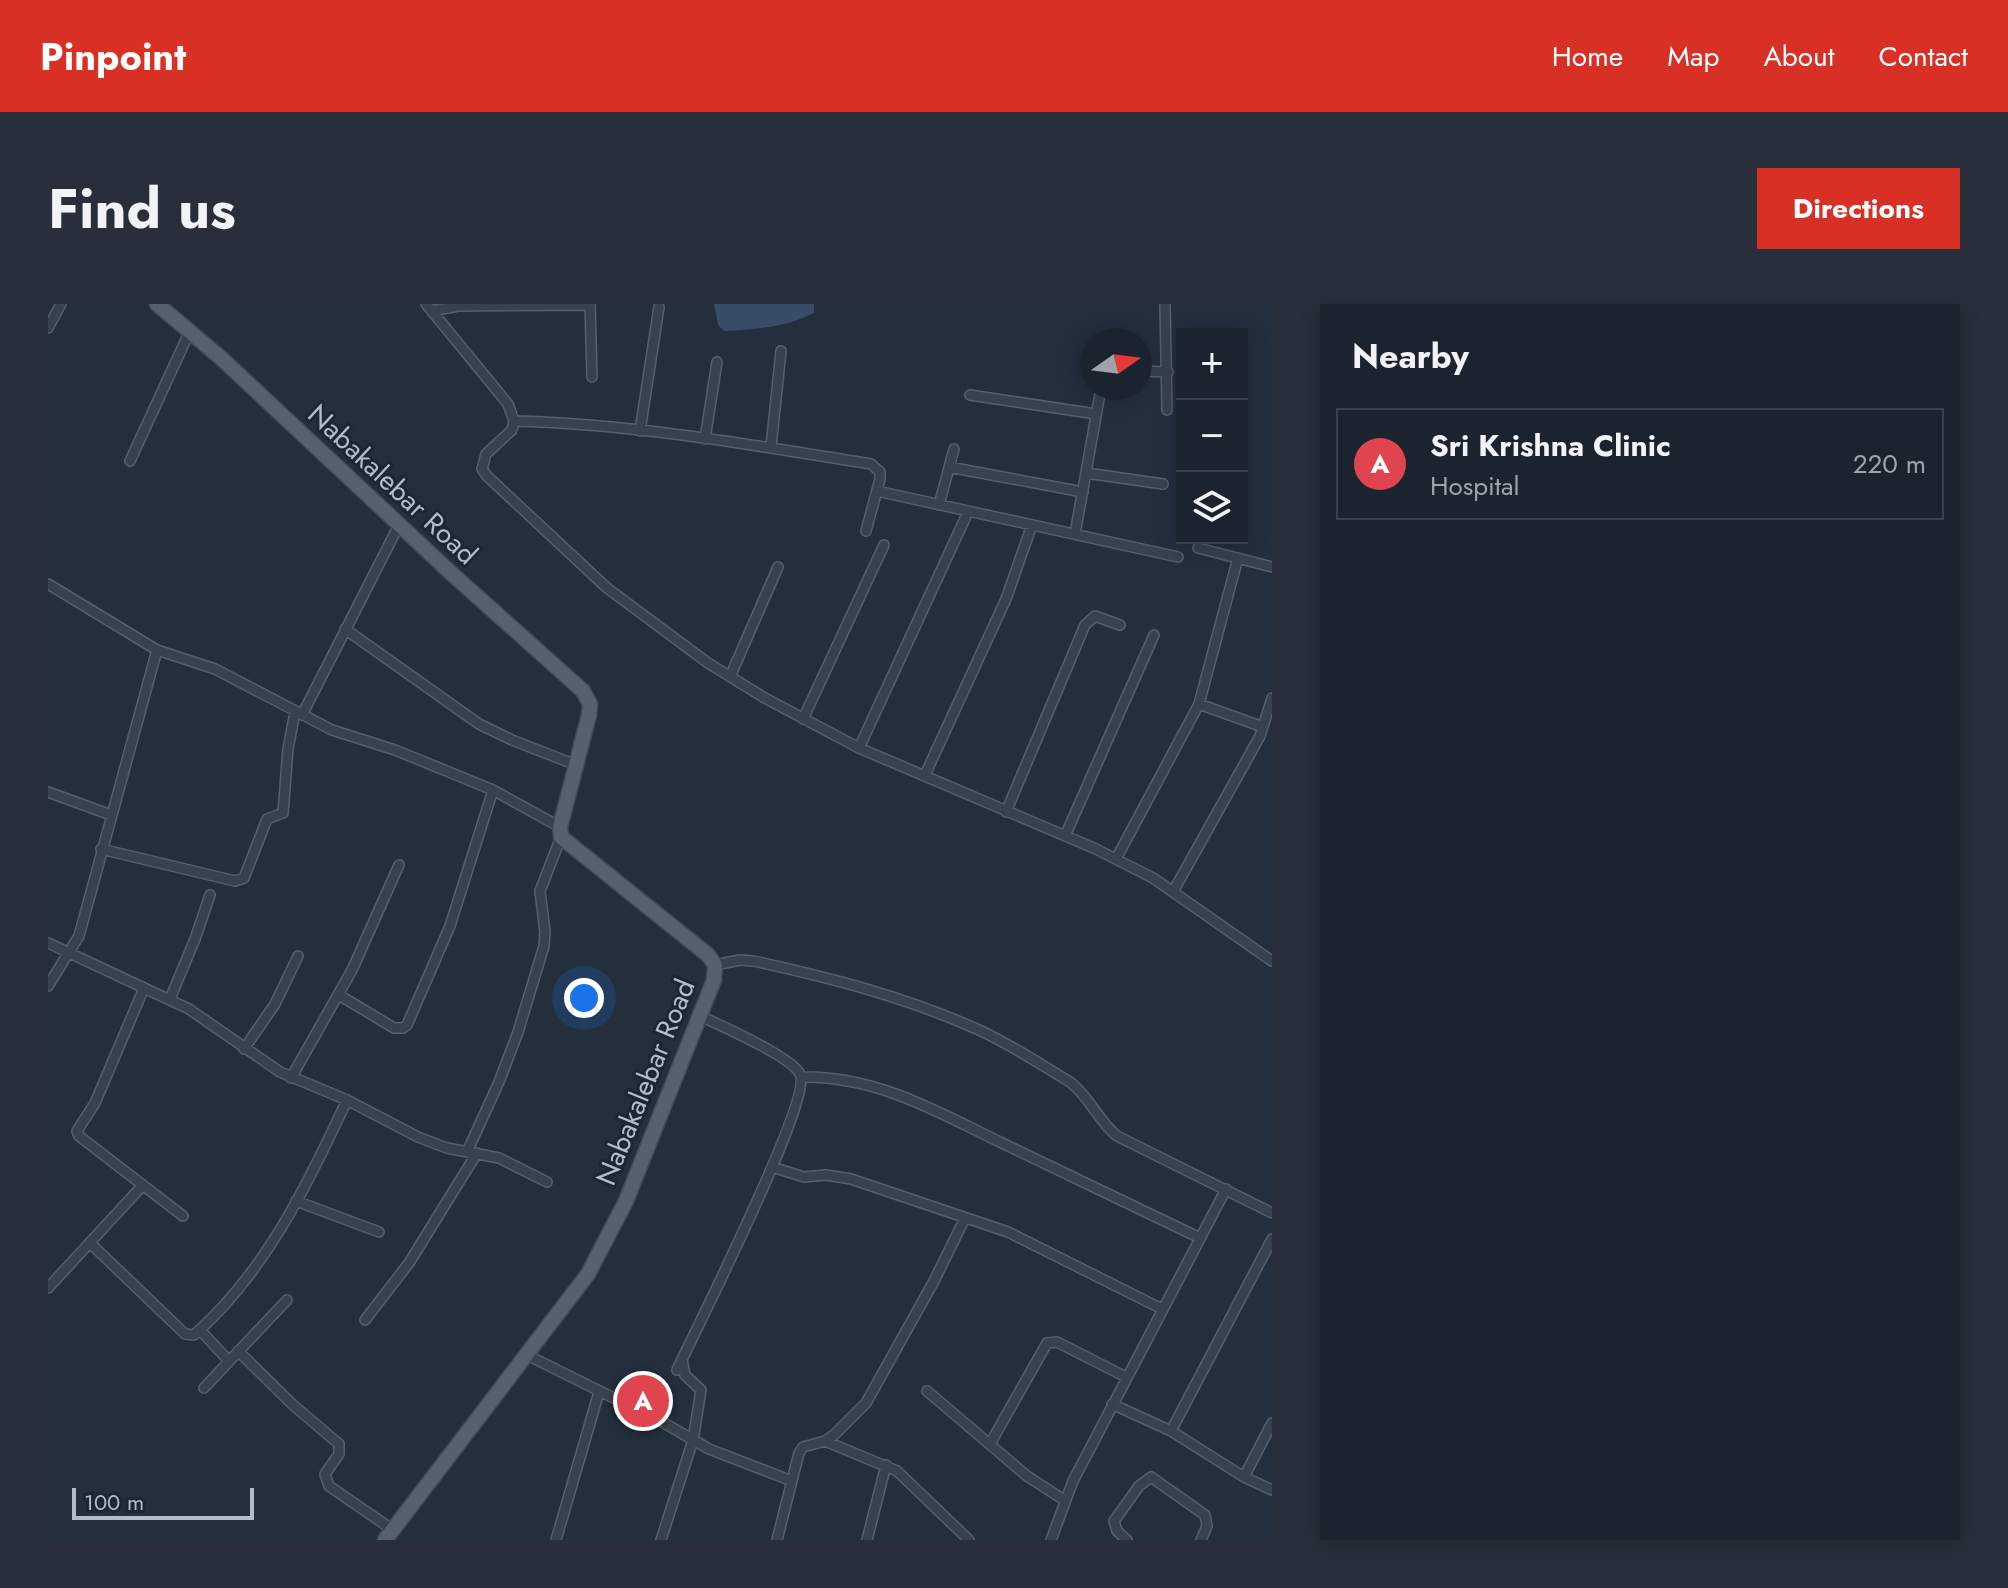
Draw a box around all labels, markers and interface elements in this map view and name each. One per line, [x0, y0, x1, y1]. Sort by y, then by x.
text: Pinpoint [40, 29, 186, 84]
text: Home [1552, 36, 1623, 77]
text: Map [1667, 36, 1719, 77]
text: About [1763, 36, 1835, 77]
text: Contact [1879, 36, 1968, 77]
text: Find us [48, 168, 236, 249]
button: Directions [1757, 168, 1960, 249]
north arrow [1080, 328, 1152, 400]
map controls [1176, 328, 1248, 544]
button: + [1176, 328, 1248, 400]
text: Nearby [1352, 332, 1469, 381]
street label: Nabakalebar Road [299, 395, 487, 574]
button: − [1176, 400, 1248, 472]
text: Sri Krishna Clinic [1430, 424, 1671, 467]
text: A [1370, 445, 1390, 483]
text: 220 m [1853, 445, 1926, 483]
text: Hospital [1430, 467, 1520, 505]
button: layers [1176, 472, 1248, 544]
street label: Nabakalebar Road [585, 973, 706, 1191]
your location [564, 978, 604, 1018]
pin: A [617, 1371, 669, 1431]
scale bar [72, 1484, 254, 1520]
text: 100 m [84, 1486, 144, 1518]

